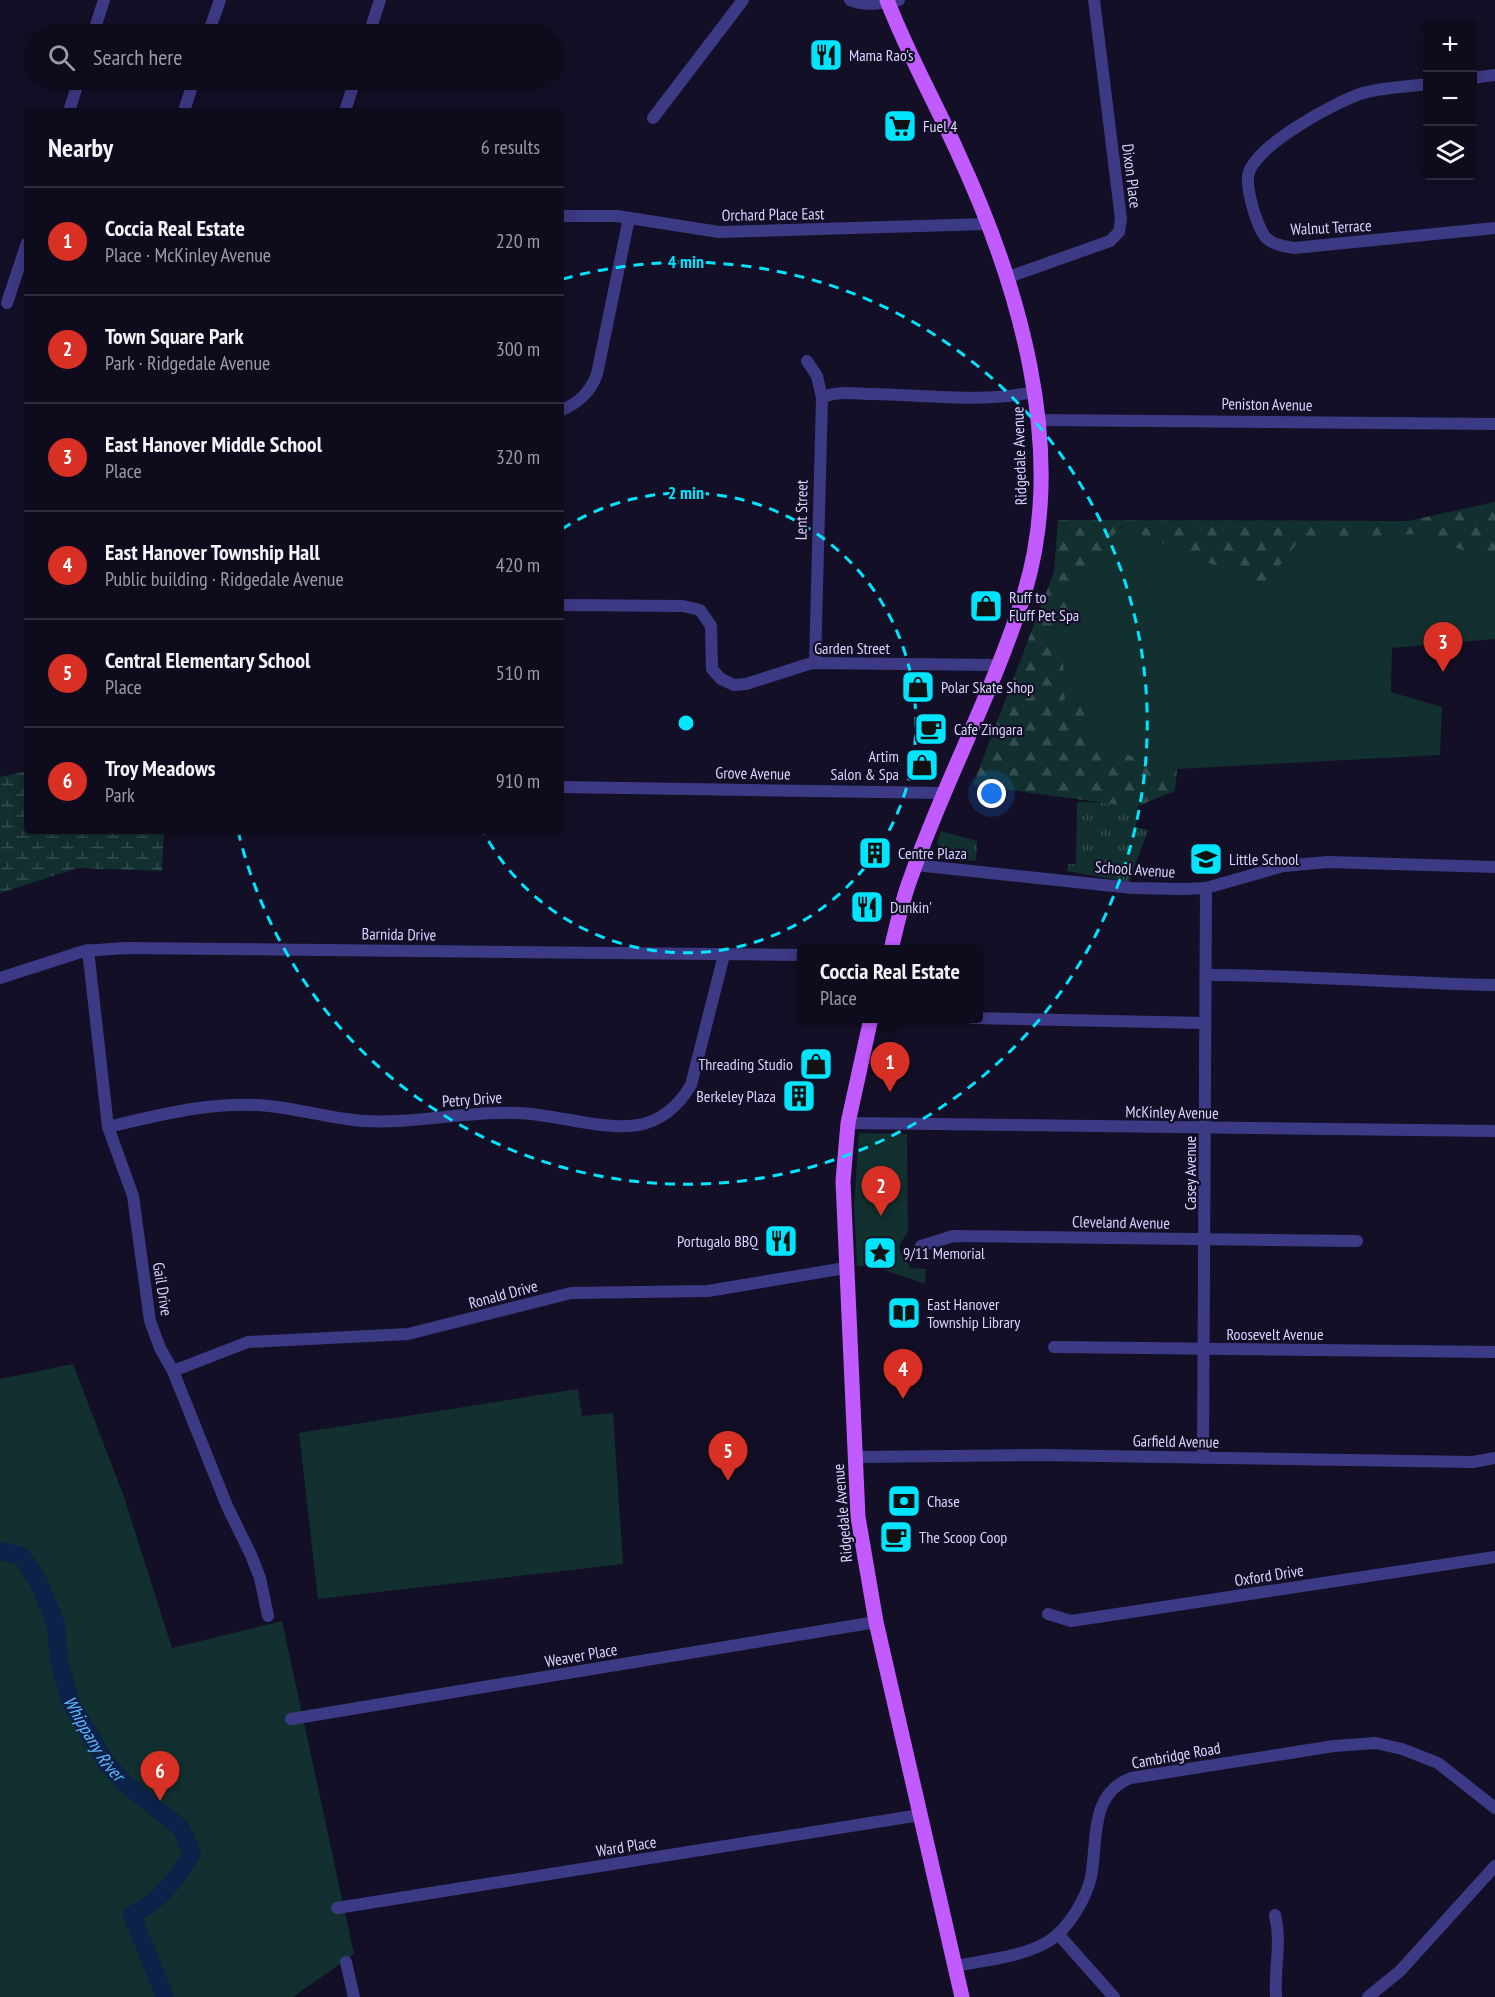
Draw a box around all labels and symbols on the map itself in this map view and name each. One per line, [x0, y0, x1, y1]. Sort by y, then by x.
restaurant icon: Mama Rao's [808, 37, 844, 73]
place label: Mama Rao's [849, 45, 914, 65]
supermarket icon: Fuel 4 [882, 108, 918, 144]
place label: Fuel 4 [923, 116, 957, 136]
street label: Dixon Place [1118, 143, 1146, 209]
street label: Orchard Place East [721, 203, 825, 225]
street label: Walnut Terrace [1290, 215, 1372, 239]
text: 4 min [668, 250, 704, 273]
street label: Peniston Avenue [1221, 393, 1313, 415]
street label: Ridgedale Avenue [1007, 406, 1031, 506]
street label: Lent Street [790, 479, 812, 540]
text: 2 min [668, 481, 704, 504]
place label: Ruff to Fluff Pet Spa [1009, 587, 1079, 625]
shop icon: Ruff to Fluff Pet Spa [968, 588, 1004, 624]
pin: 3 [1424, 622, 1462, 672]
street label: Garden Street [814, 638, 890, 658]
shop icon: Polar Skate Shop [900, 669, 936, 705]
place label: Polar Skate Shop [941, 677, 1034, 697]
cafe icon: Cafe Zingara [913, 711, 949, 747]
centre of rings [676, 713, 696, 733]
place label: Cafe Zingara [954, 719, 1023, 739]
place label: Artim Salon & Spa [831, 746, 899, 784]
shop icon: Artim Salon & Spa [904, 747, 940, 783]
street label: Grove Avenue [715, 762, 791, 784]
your location [977, 779, 1006, 808]
building icon: Centre Plaza [857, 835, 893, 871]
school or university icon: Little School [1188, 841, 1224, 877]
place label: Centre Plaza [898, 843, 967, 863]
place label: Little School [1229, 849, 1299, 869]
street label: School Avenue [1094, 856, 1176, 882]
restaurant icon: Dunkin' [849, 889, 885, 925]
place label: Dunkin' [890, 897, 932, 917]
street label: Barnida Drive [362, 923, 436, 945]
pin: 1 [870, 1042, 910, 1092]
shop icon: Threading Studio [798, 1046, 834, 1082]
place label: Threading Studio [698, 1054, 793, 1074]
building icon: Berkeley Plaza [781, 1078, 817, 1114]
place label: Berkeley Plaza [696, 1086, 776, 1106]
street label: Petry Drive [441, 1087, 503, 1111]
street label: McKinley Avenue [1125, 1101, 1219, 1123]
street label: Casey Avenue [1180, 1136, 1200, 1210]
pin: 2 [862, 1166, 900, 1216]
street label: Cleveland Avenue [1072, 1211, 1170, 1233]
restaurant icon: Portugalo BBQ [763, 1223, 799, 1259]
place label: Portugalo BBQ [677, 1231, 759, 1251]
place icon: 9/11 Memorial [862, 1235, 898, 1271]
place label: 9/11 Memorial [903, 1243, 985, 1263]
street label: Gail Drive [149, 1261, 177, 1317]
street label: Ronald Drive [466, 1275, 540, 1313]
place label: East Hanover Township Library [927, 1294, 1020, 1332]
library icon: East Hanover Township Library [886, 1295, 922, 1331]
street label: Roosevelt Avenue [1227, 1324, 1324, 1344]
pin: 4 [884, 1350, 922, 1399]
street label: Garfield Avenue [1133, 1430, 1219, 1452]
pin: 5 [708, 1432, 748, 1481]
street label: Ridgedale Avenue [828, 1463, 856, 1563]
bank icon: Chase [886, 1483, 922, 1519]
place label: Chase [927, 1491, 960, 1511]
cafe icon: The Scoop Coop [878, 1519, 914, 1555]
place label: The Scoop Coop [919, 1527, 1007, 1547]
street label: Oxford Drive [1233, 1560, 1305, 1590]
street label: Weaver Place [543, 1639, 619, 1671]
water label: Whippany River [58, 1692, 131, 1788]
street label: Cambridge Road [1130, 1737, 1222, 1773]
pin: 6 [140, 1752, 180, 1801]
street label: Ward Place [594, 1831, 658, 1861]

